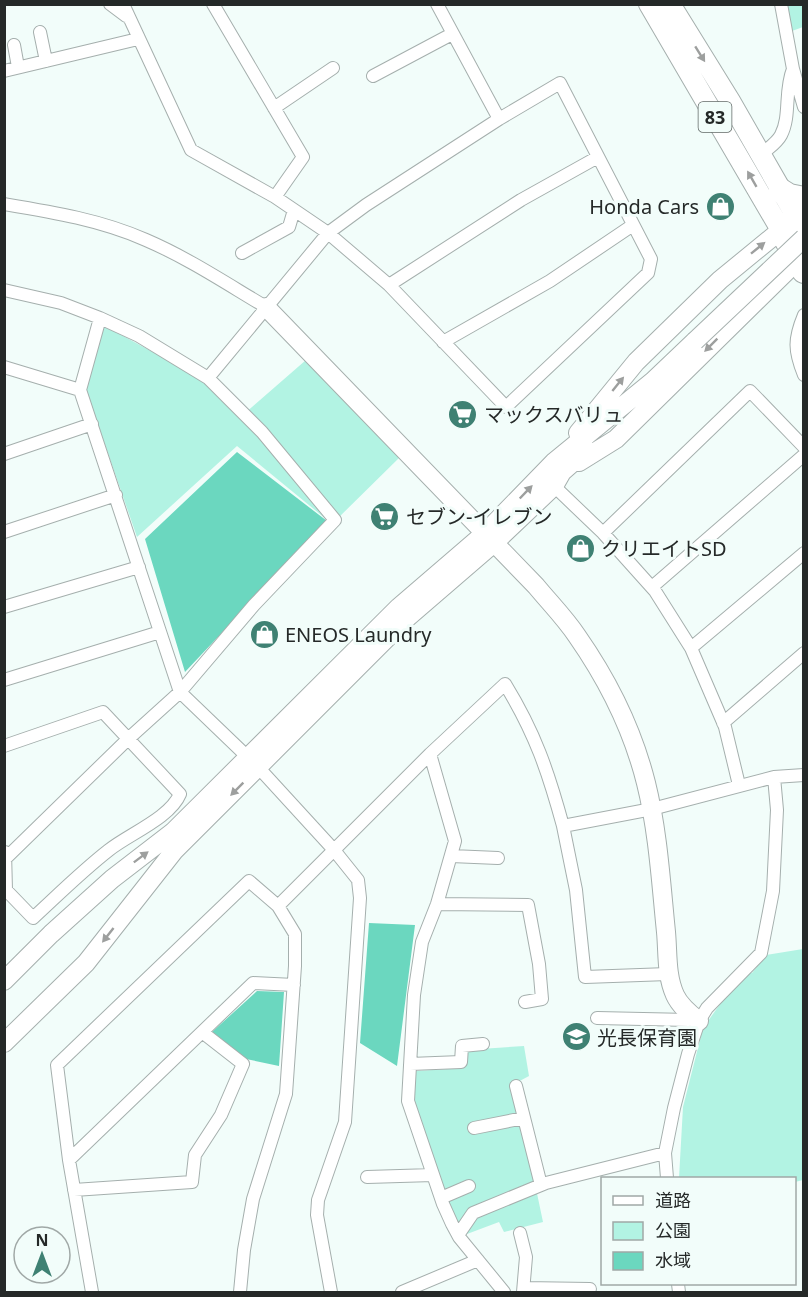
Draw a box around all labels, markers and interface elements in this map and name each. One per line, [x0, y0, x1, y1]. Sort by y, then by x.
one-way arrow [695, 46, 706, 62]
road number: 83 [698, 102, 732, 132]
one-way arrow [746, 171, 757, 187]
shop icon: Honda Cars [704, 190, 736, 222]
place label: Honda Cars [589, 193, 699, 220]
one-way arrow [750, 242, 766, 255]
one-way arrow [704, 338, 719, 352]
one-way arrow [611, 377, 624, 392]
supermarket icon: マックスバリュ [447, 398, 479, 430]
place label: マックスバリュ [484, 401, 623, 428]
one-way arrow [518, 485, 532, 499]
supermarket icon: セブン-イレブン [369, 500, 401, 532]
place label: セブン-イレブン [406, 503, 552, 530]
shop icon: クリエイトSD [564, 532, 596, 564]
place label: クリエイトSD [601, 535, 727, 562]
shop icon: ENEOS Laundry [248, 618, 280, 650]
place label: ENEOS Laundry [285, 621, 432, 648]
one-way arrow [230, 781, 244, 795]
one-way arrow [132, 851, 148, 863]
one-way arrow [102, 927, 114, 942]
school or university icon: 光長保育園 [560, 1021, 592, 1053]
place label: 光長保育園 [597, 1024, 697, 1051]
legend [601, 1177, 796, 1285]
text: 道路 [655, 1188, 691, 1212]
text: 公園 [655, 1218, 691, 1242]
north arrow [12, 1225, 72, 1285]
text: N [35, 1229, 49, 1251]
text: 水域 [655, 1248, 691, 1272]

